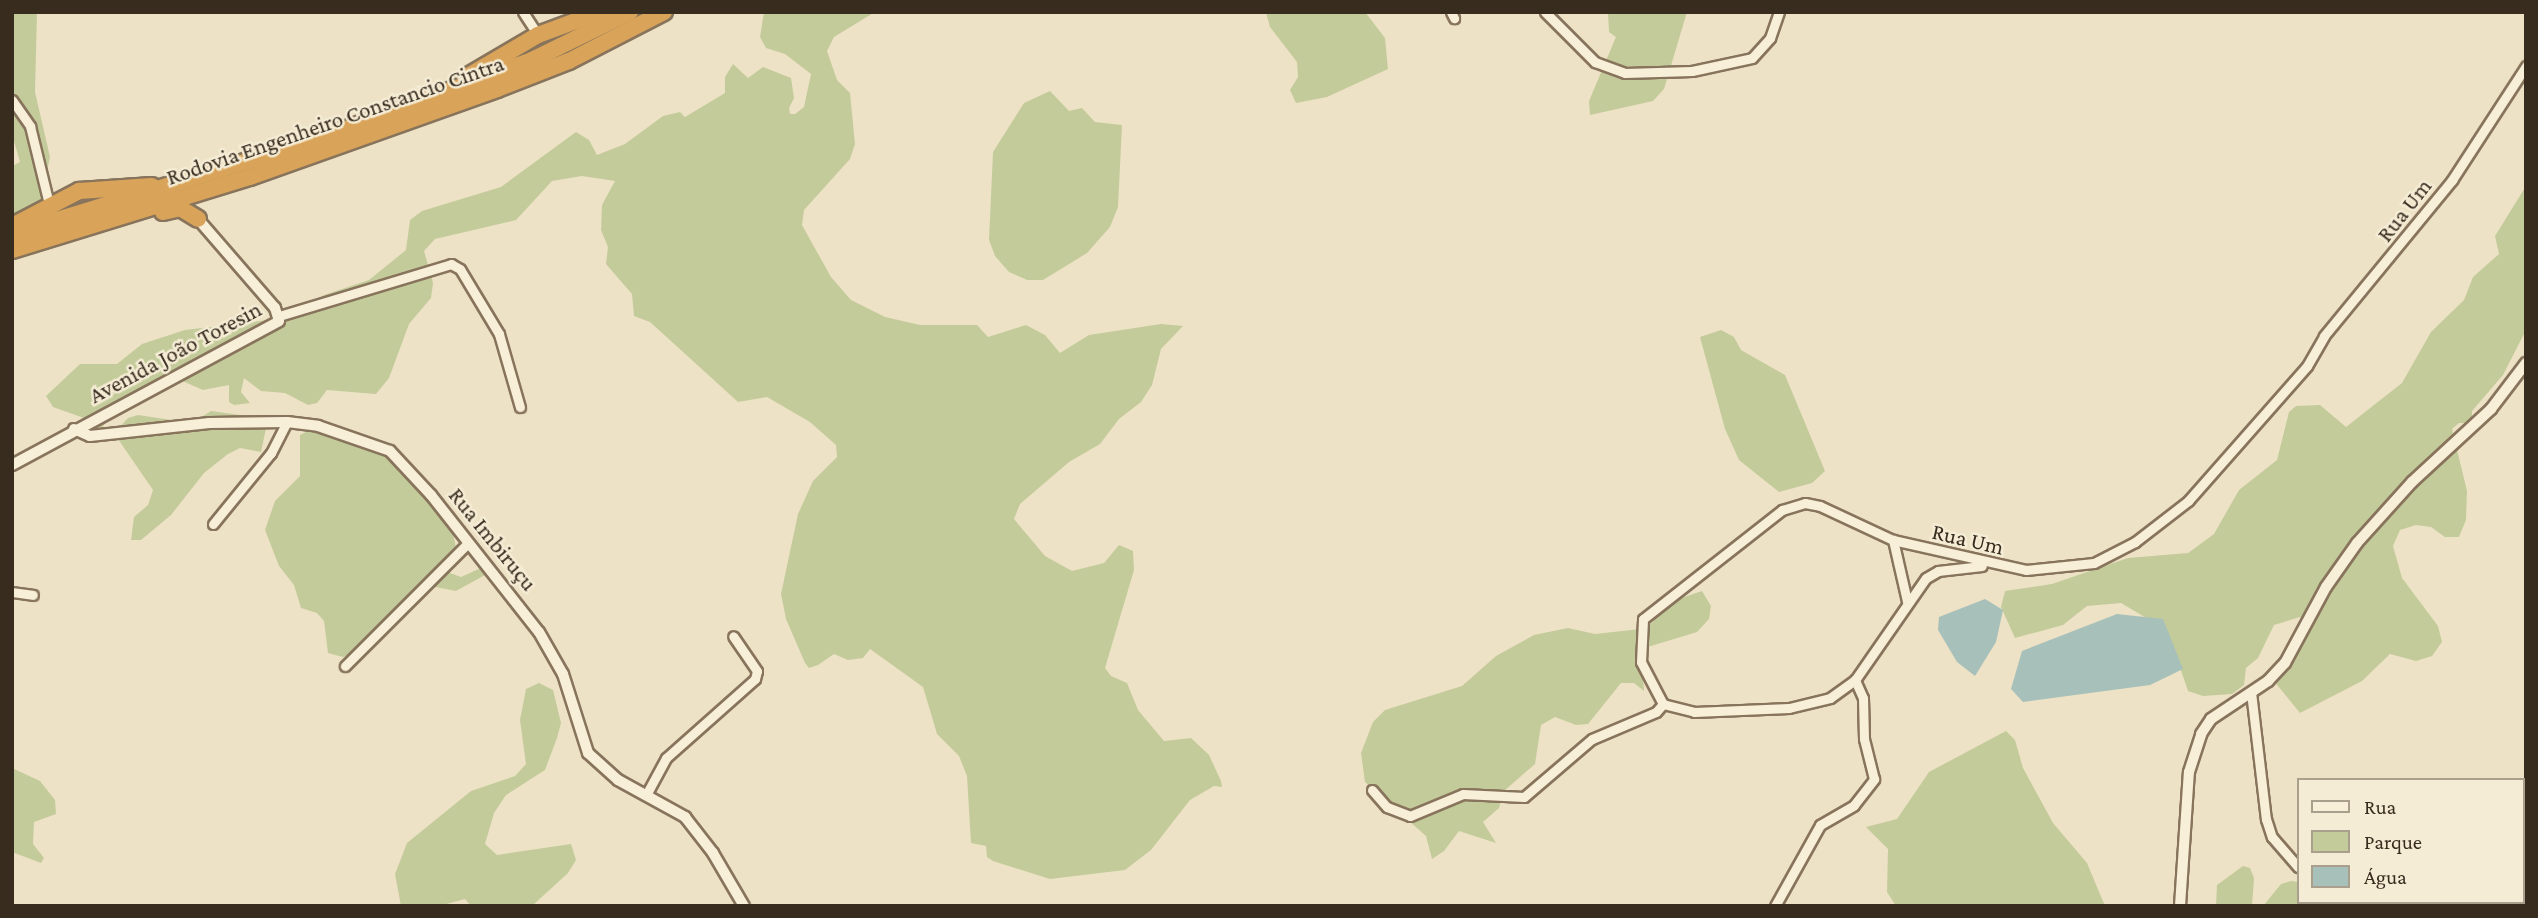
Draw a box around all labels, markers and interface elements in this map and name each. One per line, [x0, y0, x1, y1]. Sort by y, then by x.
street label: Rodovia Engenheiro Constancio Cintra [163, 49, 507, 191]
street label: Rua Um [2371, 173, 2437, 247]
street label: Avenida João Toresin [84, 295, 266, 409]
street label: Rua Imbiruçu [443, 482, 543, 596]
street label: Rua Um [1929, 517, 2007, 561]
legend [2296, 778, 2524, 904]
text: Rua [2364, 795, 2396, 819]
text: Parque [2364, 830, 2422, 854]
text: Água [2364, 865, 2407, 889]

